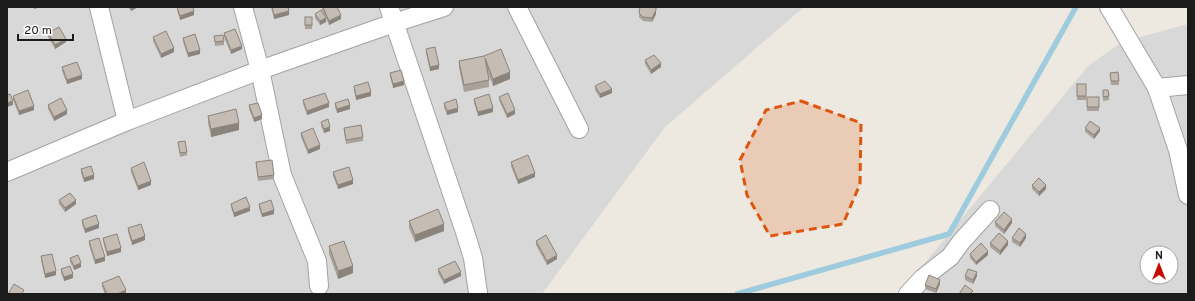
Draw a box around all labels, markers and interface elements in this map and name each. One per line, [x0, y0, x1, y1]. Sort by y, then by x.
scale bar [18, 16, 73, 42]
text: 20 m [24, 23, 52, 39]
north arrow [1139, 245, 1179, 285]
text: N [1155, 249, 1163, 263]

